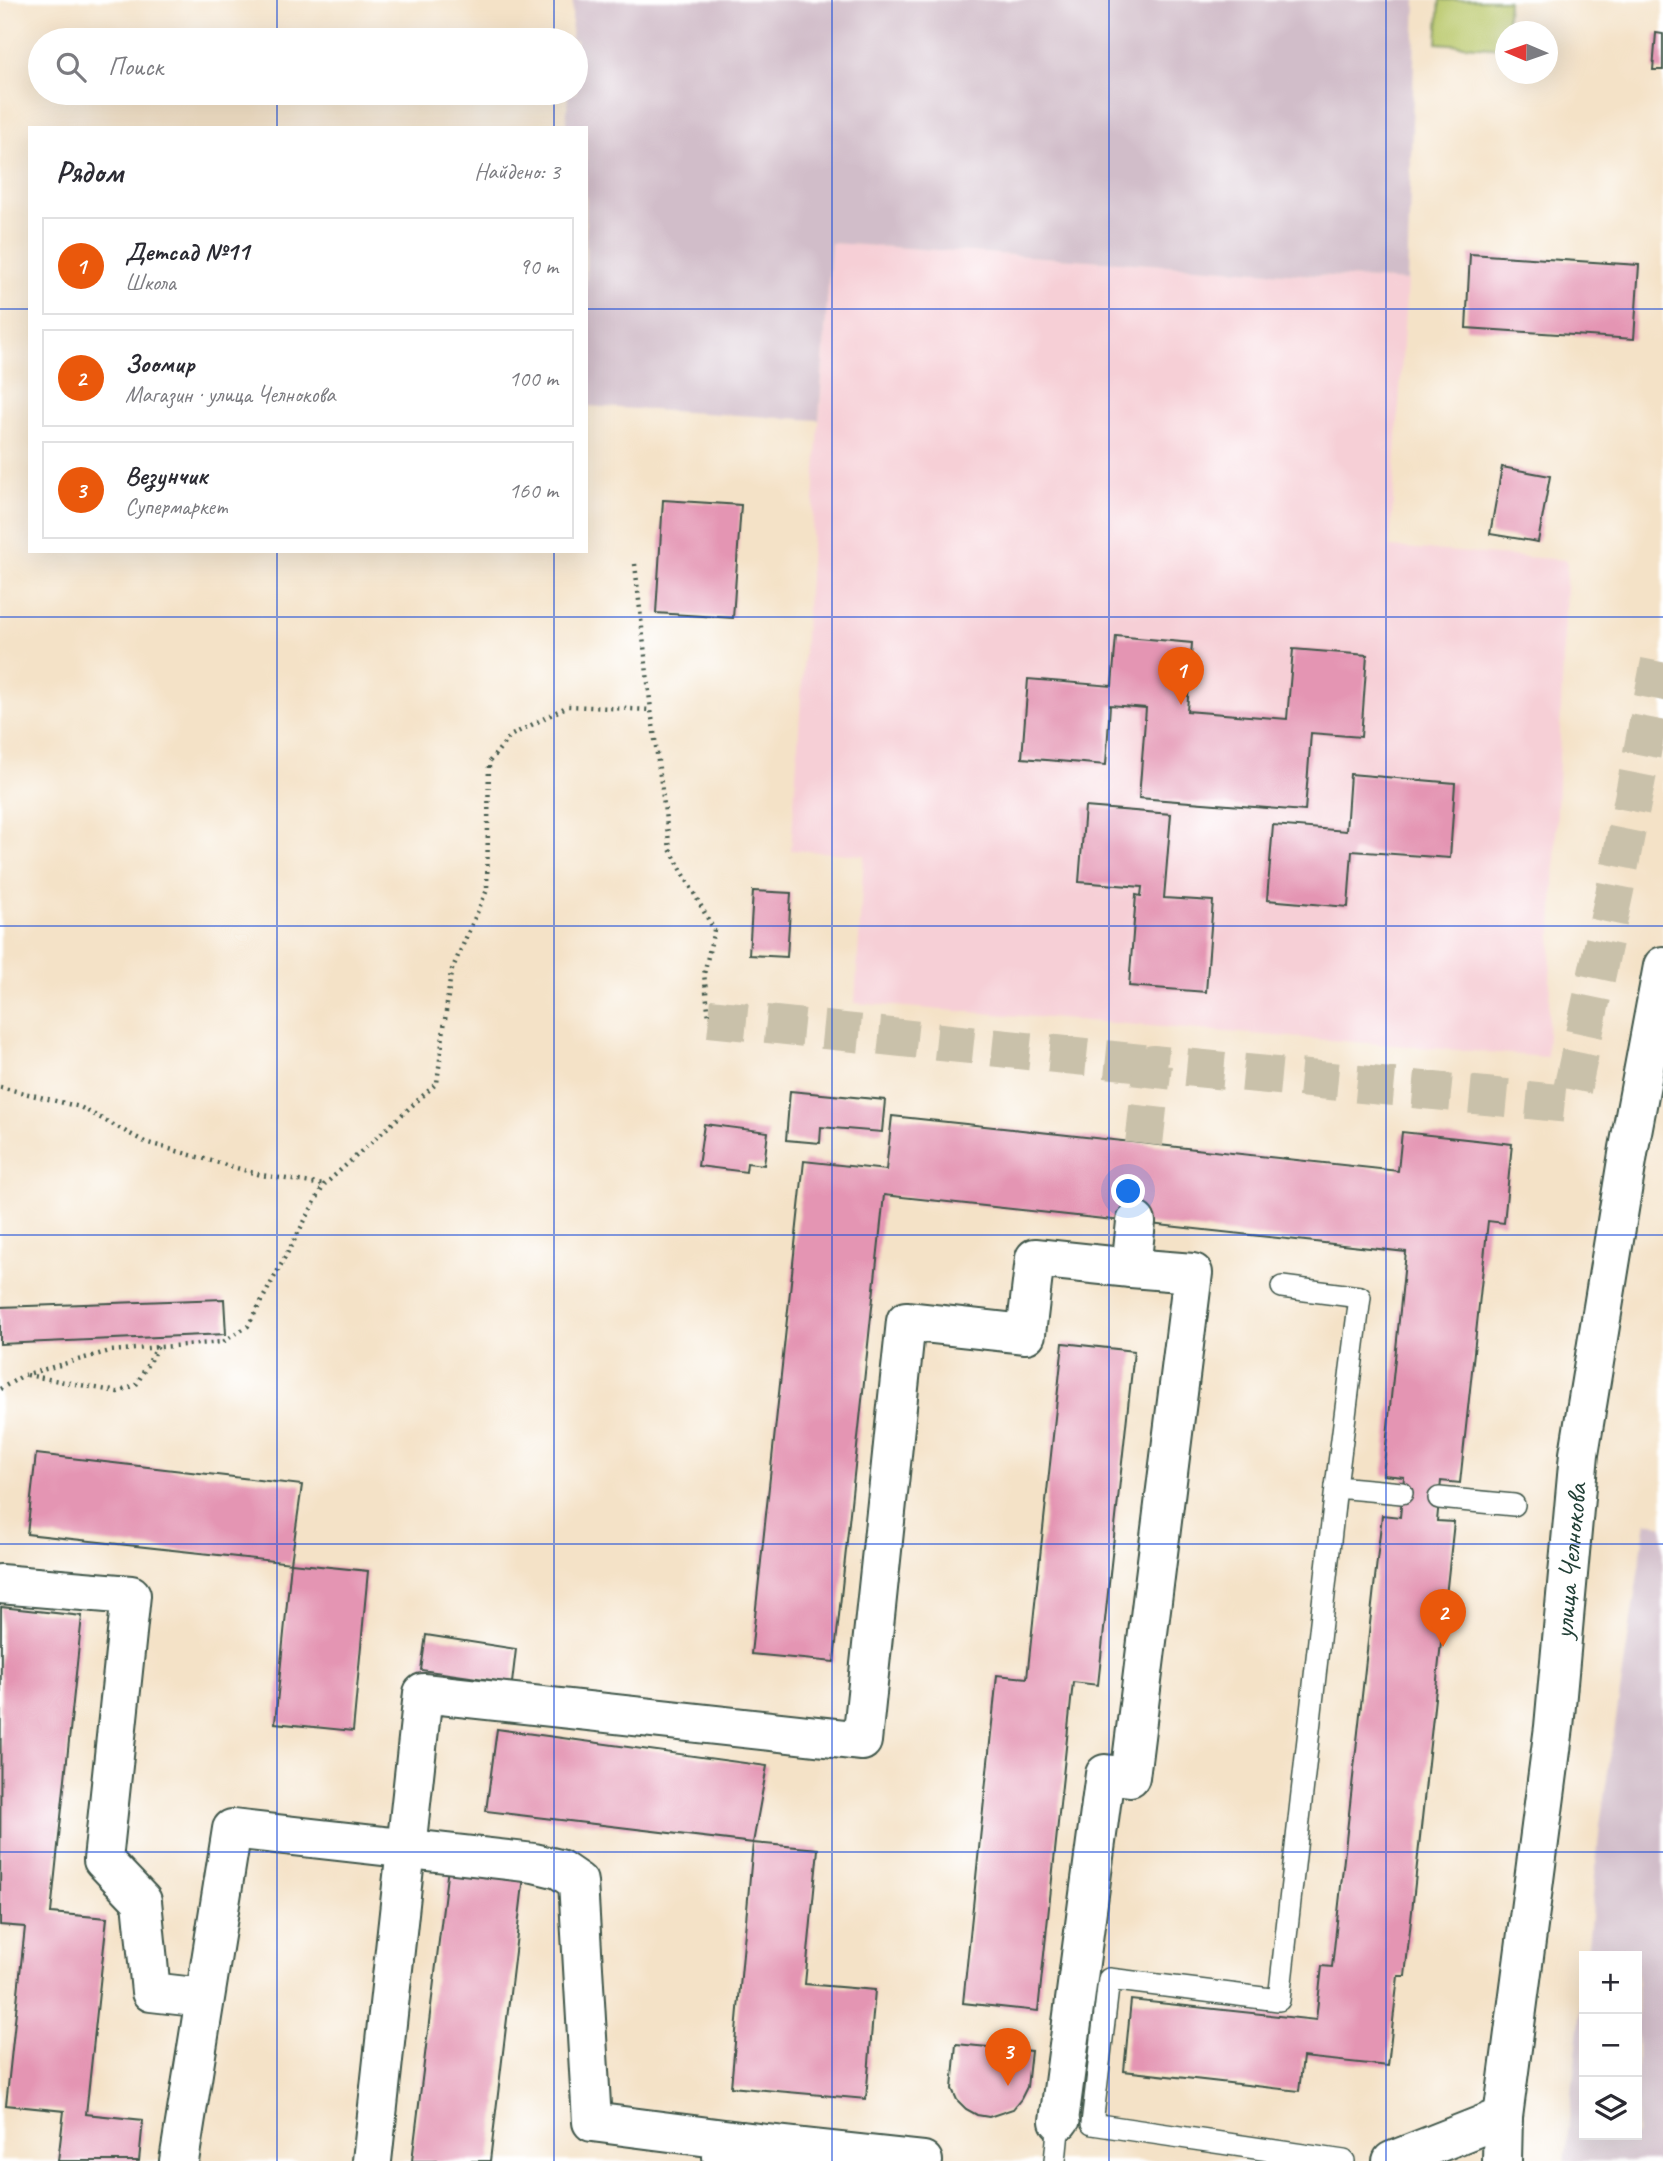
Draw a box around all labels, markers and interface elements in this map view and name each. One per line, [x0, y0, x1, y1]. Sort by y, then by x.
north arrow [1495, 21, 1558, 84]
search box [28, 28, 588, 105]
icon: search [52, 48, 90, 86]
text: Поиск [108, 50, 163, 83]
text: Рядом [56, 153, 123, 191]
text: Найдено: 3 [474, 157, 560, 186]
text: Детсад №11 [125, 235, 249, 268]
text: 1 [76, 252, 86, 281]
text: 90 m [519, 252, 558, 281]
text: Школа [125, 268, 176, 297]
text: Зоомир [125, 347, 195, 380]
text: 2 [76, 364, 86, 393]
text: 100 m [509, 364, 558, 393]
text: Магазин · улица Челнокова [125, 380, 335, 409]
text: Везунчик [125, 459, 207, 492]
text: 3 [76, 476, 86, 505]
text: 160 m [509, 476, 558, 505]
text: Супермаркет [125, 492, 228, 521]
pin: 1 [1158, 647, 1204, 705]
your location [1111, 1174, 1145, 1208]
street label: улица Челнокова [1545, 1480, 1594, 1642]
pin: 2 [1420, 1589, 1466, 1647]
map controls [1579, 1951, 1642, 2140]
button: + [1579, 1951, 1642, 2014]
button: − [1579, 2014, 1642, 2077]
pin: 3 [985, 2028, 1031, 2086]
button: layers [1579, 2077, 1642, 2140]

